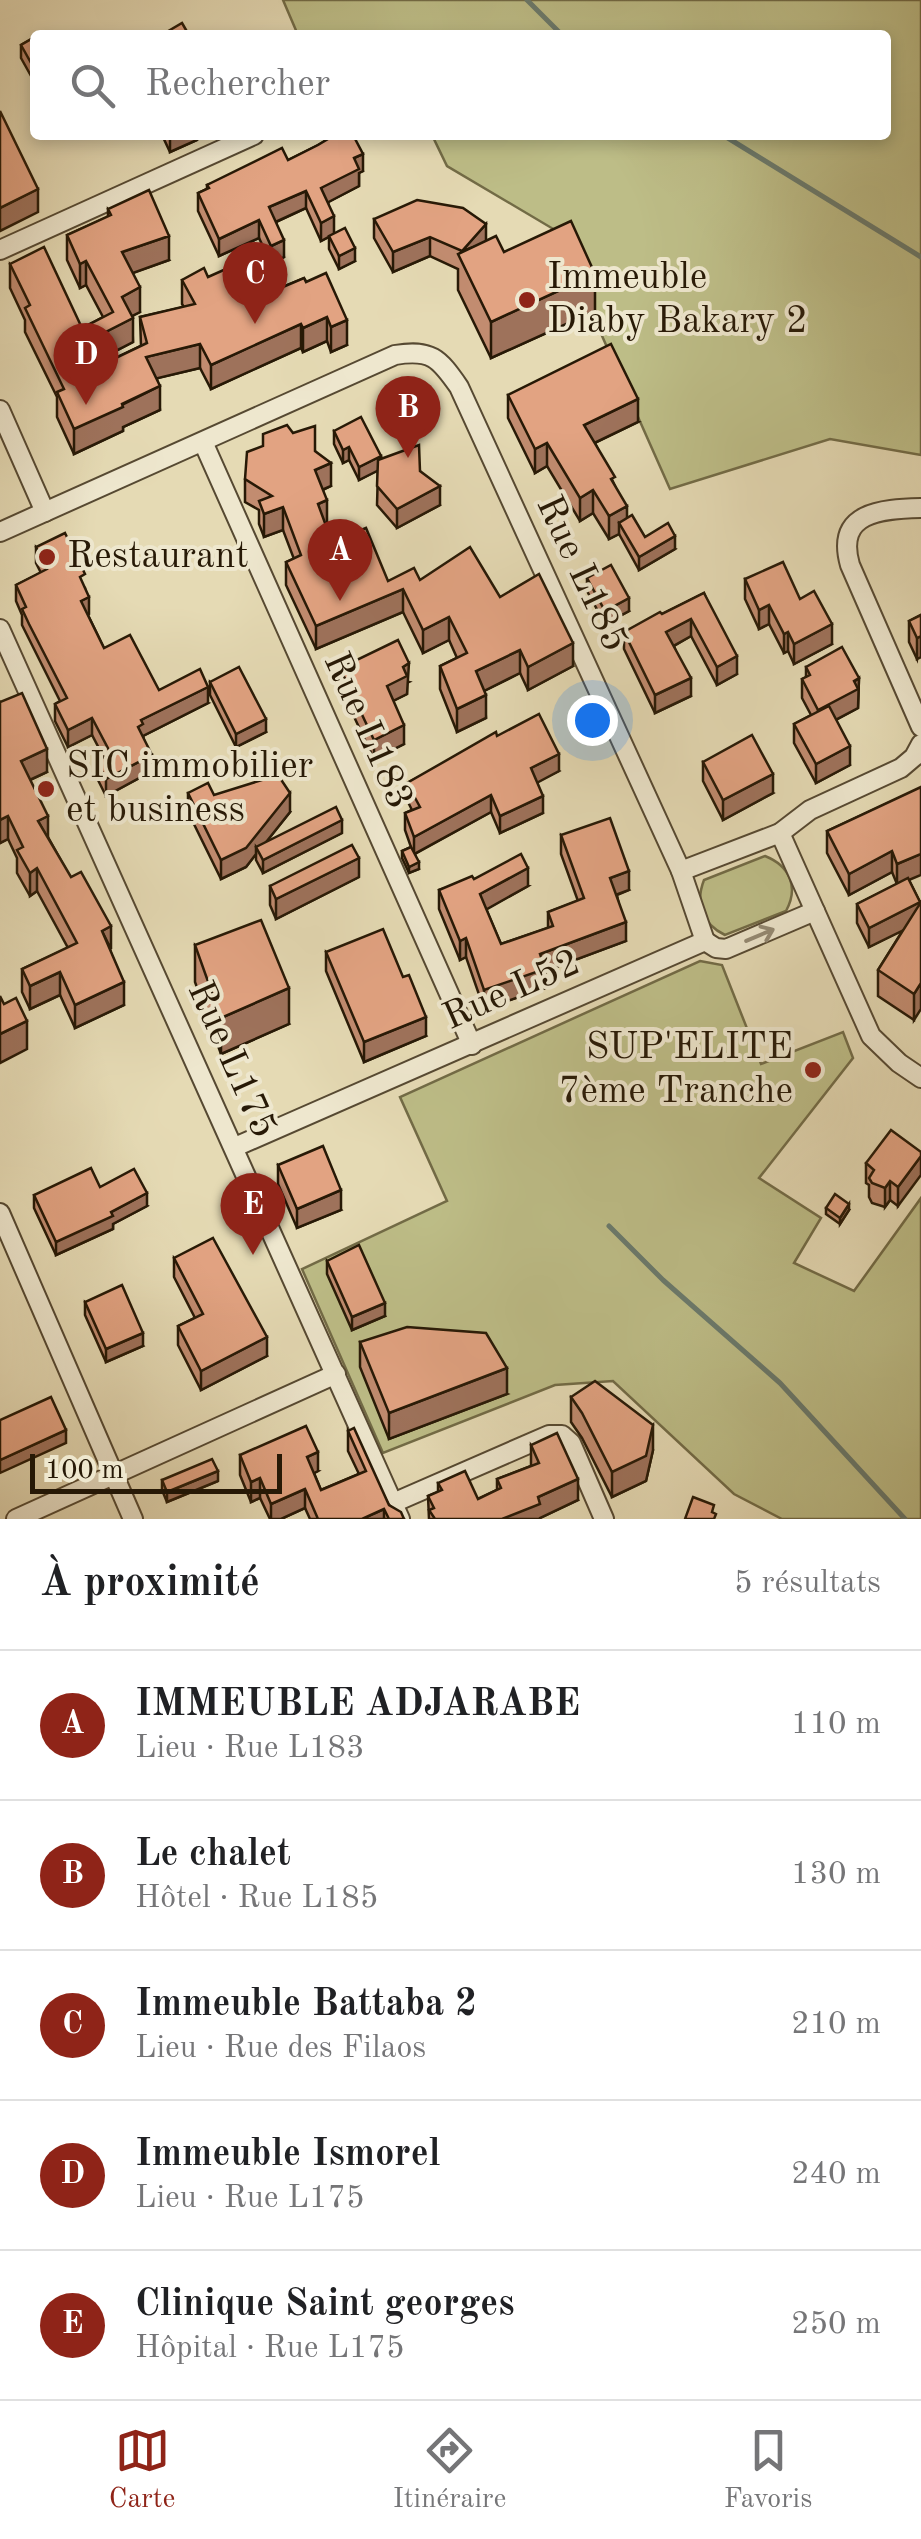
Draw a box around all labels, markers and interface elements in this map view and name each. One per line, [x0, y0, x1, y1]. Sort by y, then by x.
search box [30, 30, 891, 140]
icon: search [65, 58, 120, 113]
text: Rechercher [145, 66, 330, 104]
pin: C [222, 242, 288, 324]
place label: Immeuble Diaby Bakary 2 [547, 259, 808, 341]
marker: Immeuble Diaby Bakary 2 [516, 289, 538, 311]
pin: D [54, 322, 118, 405]
pin: B [376, 376, 440, 458]
street label: Rue L185 [528, 490, 634, 658]
pin: A [308, 518, 372, 601]
place label: Restaurant [67, 538, 249, 576]
marker: Restaurant [36, 546, 58, 568]
street label: Rue L183 [316, 647, 418, 815]
your location [567, 695, 618, 746]
place label: SIC immobilier et business [66, 748, 313, 830]
marker: SIC immobilier et business [35, 778, 57, 800]
one-way arrow [744, 924, 775, 942]
street label: Rue L52 [438, 944, 586, 1038]
street label: Rue L175 [180, 976, 282, 1144]
place label: SUP'ELITE 7ème Tranche [558, 1029, 793, 1111]
marker: SUP'ELITE 7ème Tranche [802, 1059, 824, 1081]
pin: E [220, 1172, 286, 1255]
scale bar [30, 1449, 282, 1494]
text: 100 m [45, 1457, 124, 1485]
text: À proximité [40, 1563, 260, 1605]
text: 5 résultats [734, 1568, 881, 1600]
text: IMMEUBLE ADJARABE [135, 1686, 580, 1724]
text: A [60, 1709, 85, 1741]
text: 110 m [791, 1709, 881, 1741]
text: Lieu · Rue L183 [135, 1733, 365, 1765]
text: Le chalet [135, 1836, 291, 1874]
text: B [61, 1859, 84, 1891]
text: 130 m [791, 1859, 881, 1891]
text: Hôtel · Rue L185 [135, 1883, 378, 1915]
text: Immeuble Battaba 2 [135, 1986, 477, 2024]
text: C [62, 2009, 83, 2041]
text: 210 m [791, 2009, 881, 2041]
text: Lieu · Rue des Filaos [135, 2033, 426, 2065]
text: Immeuble Ismorel [135, 2136, 440, 2174]
text: D [60, 2159, 85, 2191]
text: 240 m [791, 2159, 881, 2191]
text: Lieu · Rue L175 [135, 2183, 365, 2215]
text: Clinique Saint georges [135, 2286, 514, 2324]
text: E [61, 2309, 84, 2341]
text: 250 m [791, 2309, 881, 2341]
text: Hôpital · Rue L175 [135, 2333, 405, 2365]
tab: Carte [109, 2423, 175, 2518]
tab: Itinéraire [393, 2423, 506, 2518]
tab: Favoris [724, 2423, 812, 2518]

